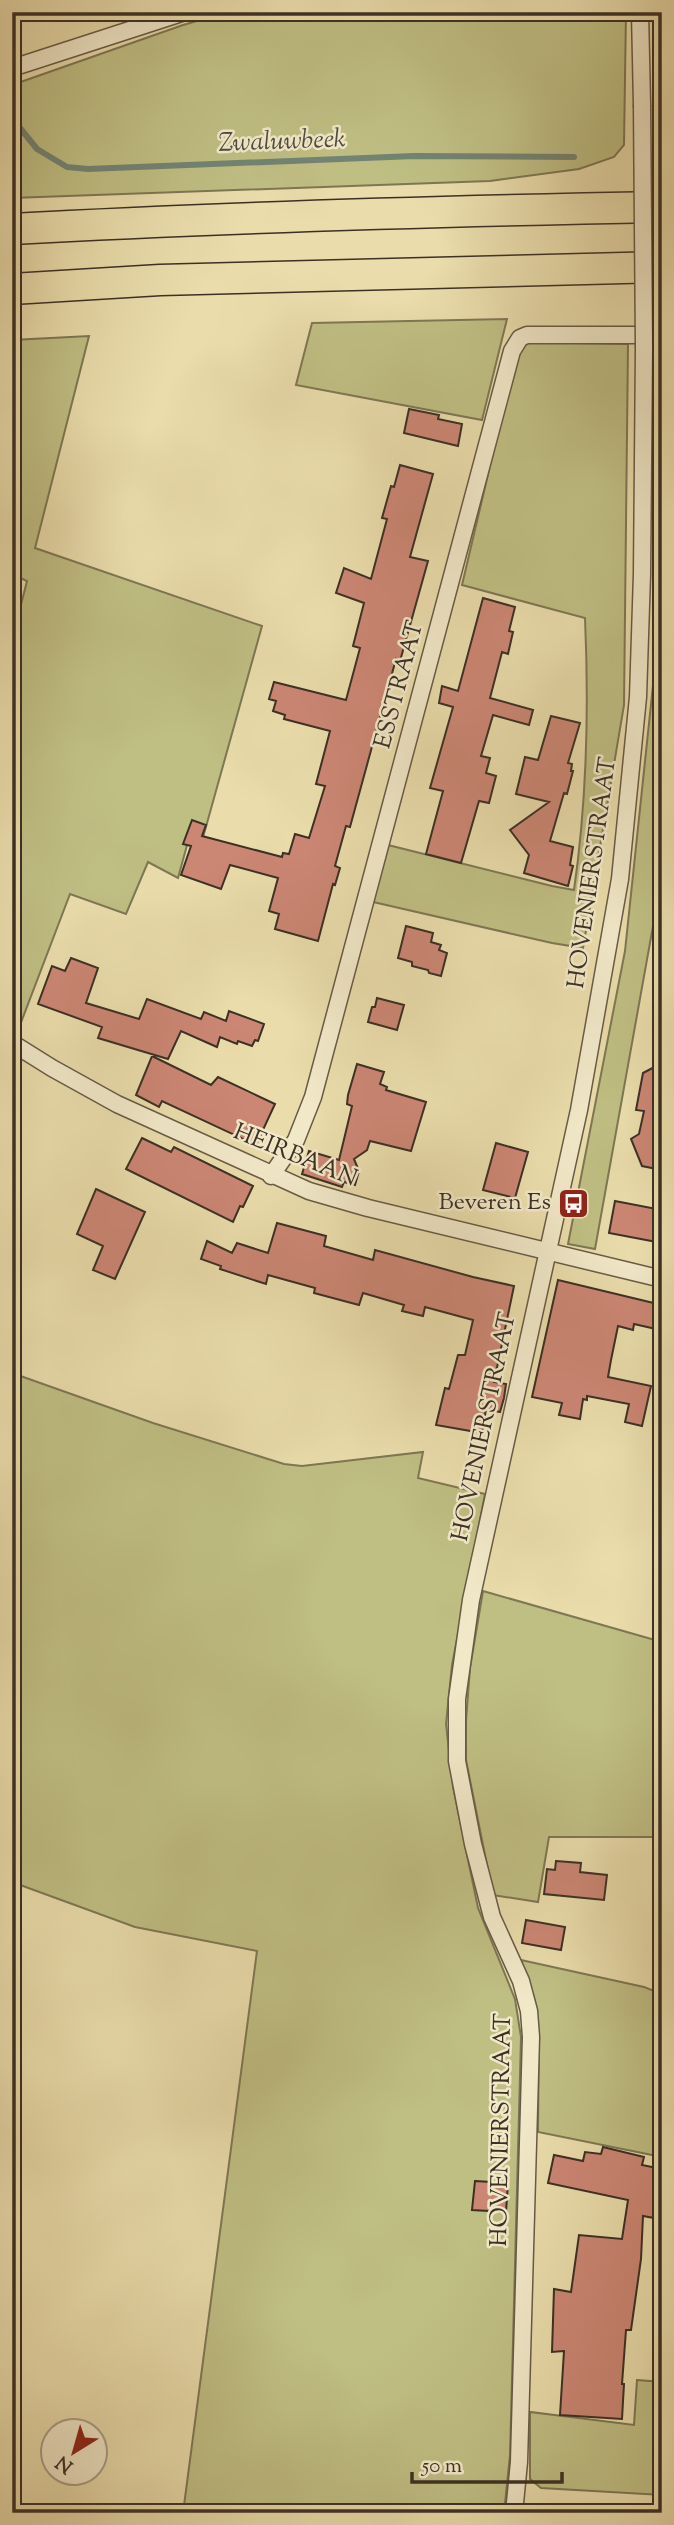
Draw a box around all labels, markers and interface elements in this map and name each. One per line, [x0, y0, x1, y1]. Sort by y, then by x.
water label: Zwaluwbeek [218, 121, 347, 163]
street label: ESSTRAAT [367, 617, 433, 753]
street label: HOVENIERSTRAAT [560, 755, 626, 991]
street label: HEIRBAAN [228, 1116, 362, 1196]
place label: Beveren Es [439, 1186, 551, 1220]
bus stop icon: Beveren Es [557, 1186, 591, 1220]
street label: HOVENIERSTRAAT [444, 1309, 526, 1545]
street label: HOVENIERSTRAAT [483, 2013, 521, 2247]
north arrow [38, 2416, 108, 2486]
scale bar [412, 2441, 562, 2485]
text: N [51, 2448, 79, 2479]
text: 50 m [421, 2452, 462, 2482]

